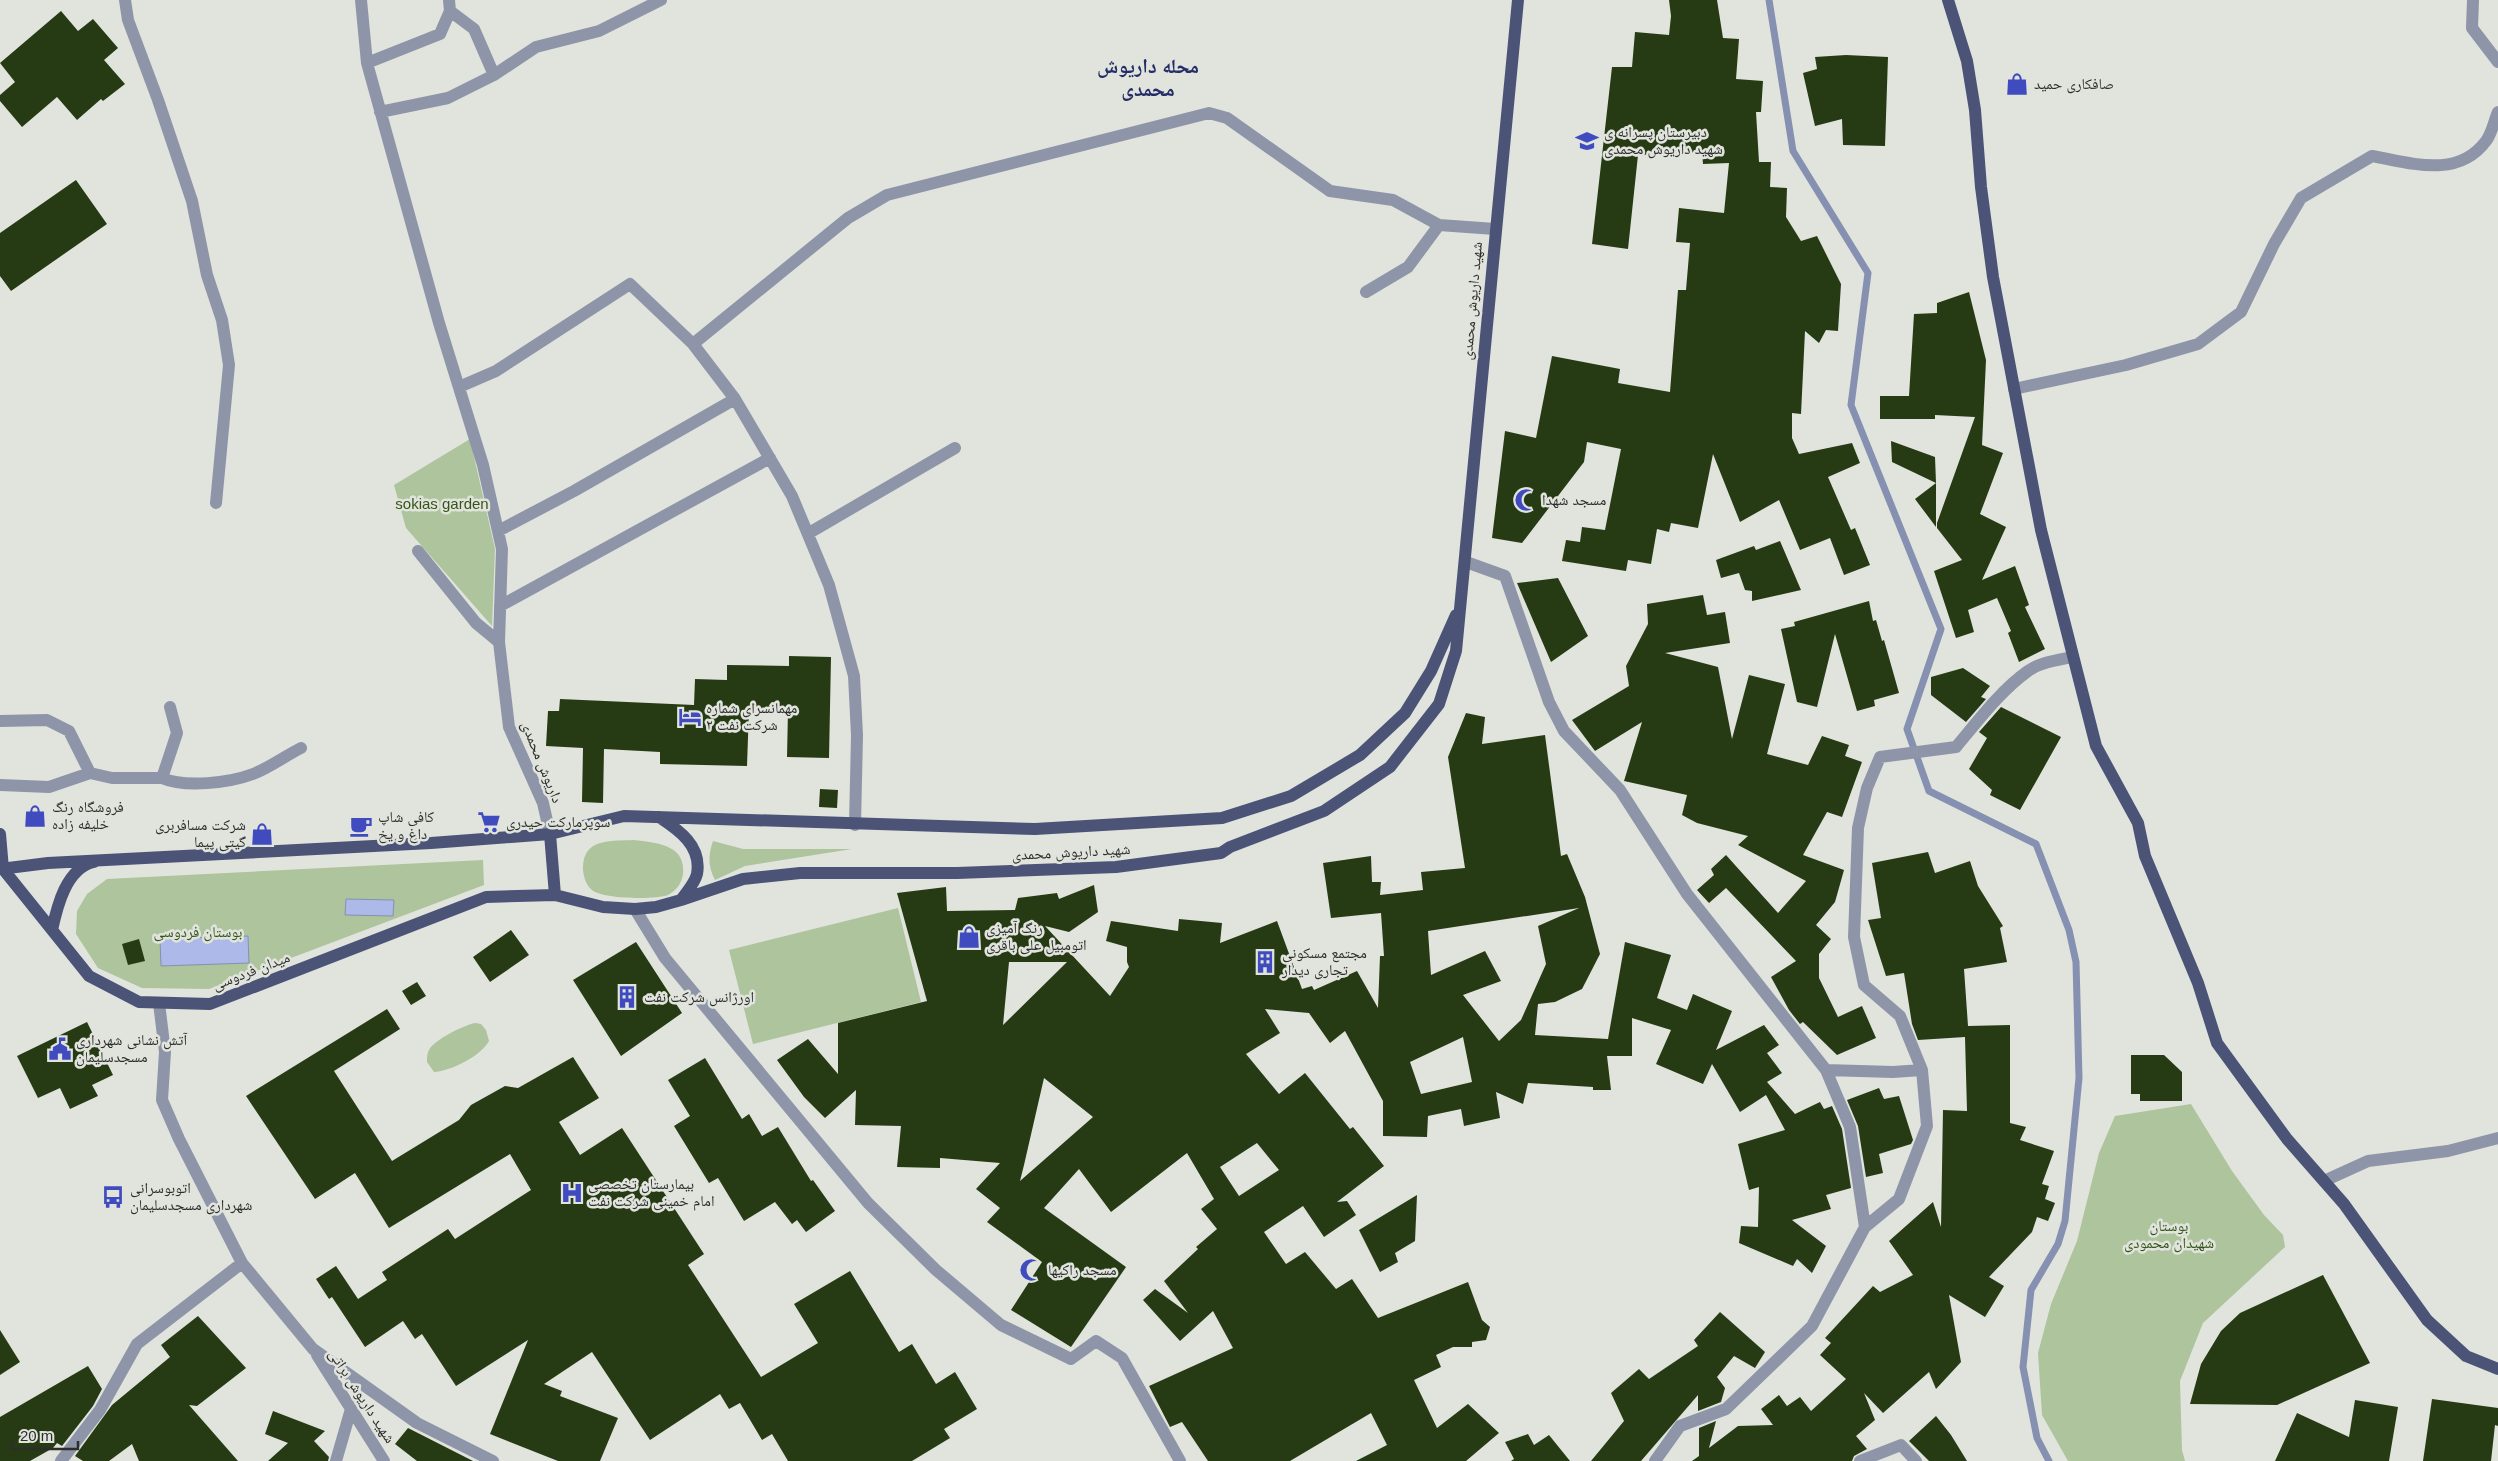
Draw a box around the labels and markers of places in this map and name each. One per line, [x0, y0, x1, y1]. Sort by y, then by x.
shop icon: صافکاری حمید [2004, 71, 2030, 97]
place label: صافکاری حمید [2034, 75, 2114, 94]
place label: دبیرستان پسرانه ی شهید داریوش محمدی [1604, 123, 1723, 159]
school or university icon: دبیرستان پسرانه ی شهید داریوش محمدی [1574, 128, 1600, 154]
mosque icon: مسجد شهدا [1513, 487, 1539, 513]
place label: مسجد شهدا [1542, 491, 1606, 509]
place label: مهمانسرای شماره ۲ شرکت نفت [706, 699, 798, 734]
hotel icon: مهمانسرای شماره ۲ شرکت نفت [677, 704, 703, 730]
place label: فروشگاه رنگ خلیفه زاده [52, 798, 124, 833]
shop icon: فروشگاه رنگ خلیفه زاده [22, 803, 48, 829]
place label: کافی شاپ داغ و یخ [378, 808, 434, 844]
supermarket icon: سوپرمارکت حیدری [476, 809, 502, 835]
cafe icon: کافی شاپ داغ و یخ [348, 813, 374, 839]
place label: سوپرمارکت حیدری [506, 813, 610, 832]
place label: شرکت مسافربری گیتی پیما [155, 816, 246, 852]
shop icon: شرکت مسافربری گیتی پیما [249, 821, 275, 847]
place label: رنگ آمیزی اتومبیل علی باقری [986, 919, 1087, 955]
shop icon: رنگ آمیزی اتومبیل علی باقری [956, 924, 982, 950]
place label: مجتمع مسکونی تجاری دیدار [1281, 944, 1367, 980]
building icon: مجتمع مسکونی تجاری دیدار [1252, 949, 1278, 975]
building icon: اورژانس شرکت نفت [614, 984, 640, 1010]
place label: اورژانس شرکت نفت [644, 988, 754, 1007]
place label: آتش نشانی شهرداری مسجدسلیمان [76, 1031, 188, 1067]
public building icon: آتش نشانی شهرداری مسجدسلیمان [47, 1036, 73, 1062]
place label: بیمارستان تخصصی امام خمینی شرکت نفت [588, 1175, 714, 1211]
place label: اتوبوسرانی شهرداری مسجدسلیمان [130, 1179, 252, 1215]
hospital icon: بیمارستان تخصصی امام خمینی شرکت نفت [559, 1180, 585, 1206]
bus stop icon: اتوبوسرانی شهرداری مسجدسلیمان [100, 1184, 126, 1210]
mosque icon: مسجد راکیها [1018, 1257, 1044, 1283]
place label: مسجد راکیها [1048, 1261, 1117, 1279]

